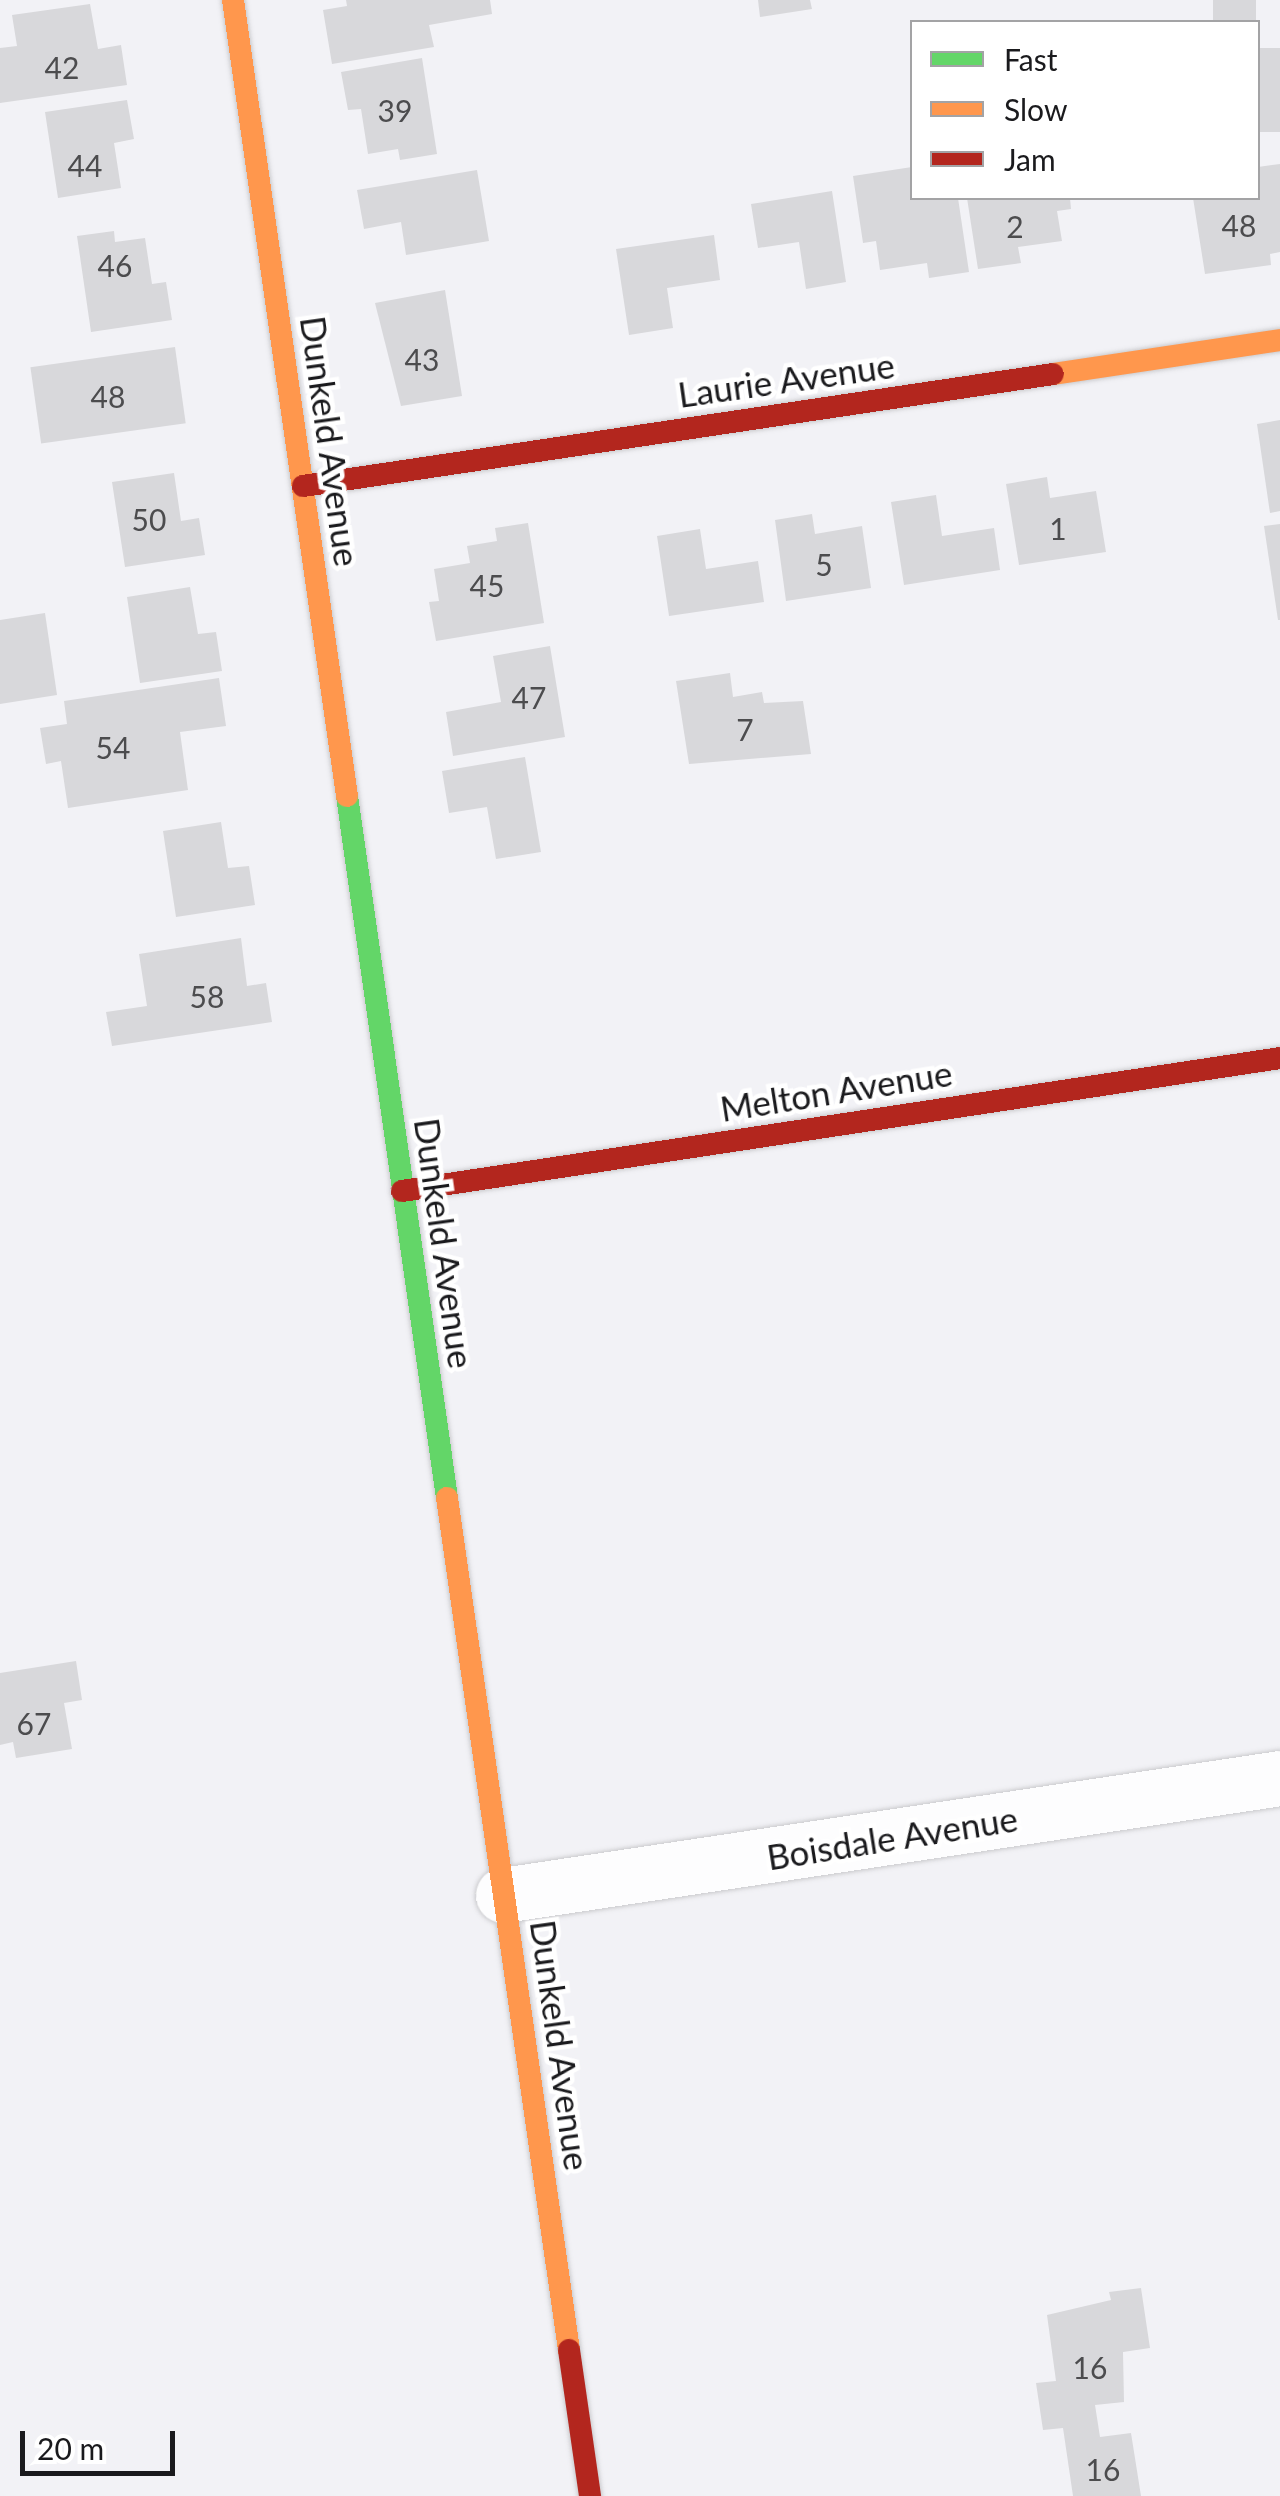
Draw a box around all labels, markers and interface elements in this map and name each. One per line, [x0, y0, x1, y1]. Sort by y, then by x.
legend [910, 20, 1260, 200]
text: Fast [1004, 41, 1058, 77]
house number: 42 [45, 49, 79, 85]
text: Slow [1004, 91, 1067, 127]
house number: 39 [378, 92, 412, 128]
text: Jam [1004, 141, 1056, 177]
house number: 44 [68, 147, 102, 183]
house number: 48 [1222, 207, 1256, 243]
house number: 2 [1006, 208, 1024, 244]
house number: 46 [98, 247, 132, 283]
street label: Dunkeld Avenue [293, 313, 369, 569]
house number: 43 [405, 341, 439, 377]
street label: Laurie Avenue [674, 343, 898, 415]
house number: 48 [91, 378, 125, 414]
house number: 50 [132, 501, 166, 537]
house number: 1 [1049, 510, 1067, 546]
house number: 5 [815, 546, 833, 582]
house number: 45 [470, 567, 504, 603]
house number: 47 [512, 679, 546, 715]
house number: 7 [736, 711, 754, 747]
house number: 54 [96, 729, 130, 765]
house number: 58 [190, 978, 224, 1014]
street label: Melton Avenue [716, 1051, 956, 1129]
street label: Dunkeld Avenue [407, 1115, 483, 1371]
house number: 67 [17, 1705, 51, 1741]
street label: Boisdale Avenue [763, 1796, 1021, 1878]
street label: Dunkeld Avenue [523, 1917, 599, 2173]
house number: 16 [1073, 2349, 1107, 2385]
scale bar [25, 2411, 180, 2473]
text: 20 m [37, 2430, 104, 2466]
house number: 16 [1086, 2451, 1120, 2487]

